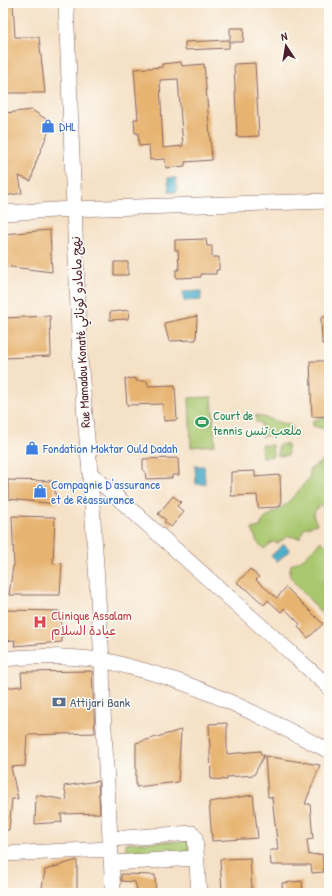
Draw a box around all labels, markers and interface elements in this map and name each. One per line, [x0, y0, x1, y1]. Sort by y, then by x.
north arrow [266, 26, 306, 66]
text: N [280, 29, 288, 44]
place label: DHL [59, 117, 76, 135]
shop icon: DHL [40, 118, 56, 134]
street label: Rue Mamadou Konaté نهج مامادو كوناتي [66, 236, 97, 428]
place label: Court de tennis ملعب تنس [213, 406, 302, 439]
sports icon: Court de tennis ملعب تنس [194, 414, 210, 430]
place label: Fondation Moktar Ould Dadah [42, 439, 178, 457]
shop icon: Fondation Moktar Ould Dadah [24, 440, 40, 456]
place label: Compagnie D'assurance et de Réassurance [51, 475, 160, 508]
shop icon: Compagnie D'assurance et de Réassurance [32, 483, 48, 499]
place label: Clinique Assalam عيادة السلام [51, 606, 132, 641]
hospital icon: Clinique Assalam عيادة السلام [32, 614, 48, 630]
place label: Attijari Bank [70, 693, 131, 711]
bank icon: Attijari Bank [51, 694, 67, 710]

